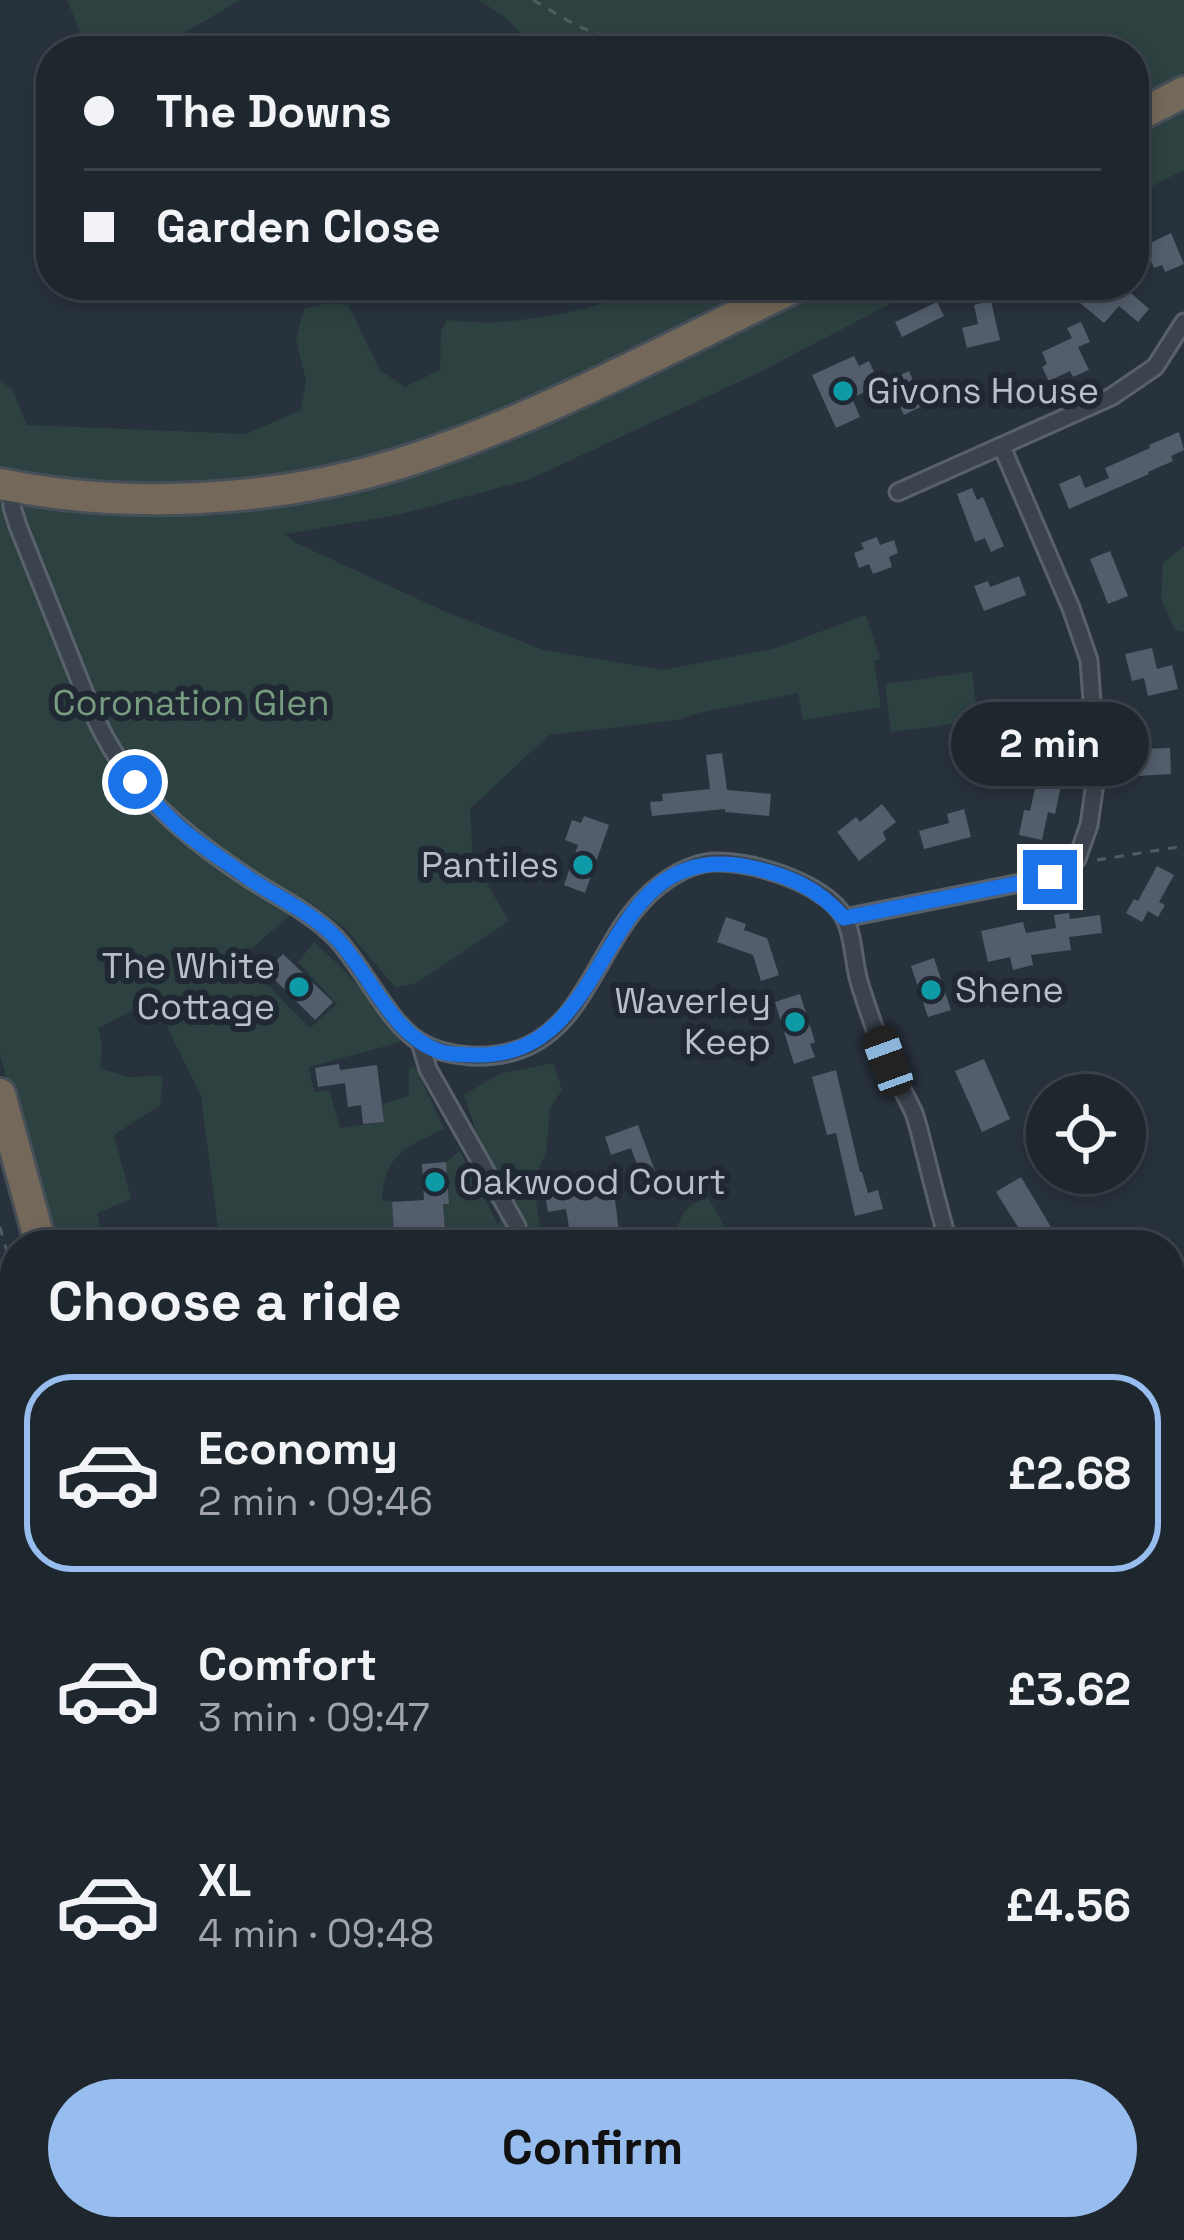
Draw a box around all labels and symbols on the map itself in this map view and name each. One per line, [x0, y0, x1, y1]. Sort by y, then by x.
place label: Givons House [867, 368, 1099, 414]
marker: Givons House [830, 378, 856, 404]
park label: Coronation Glen [52, 680, 330, 726]
callout: 2 min [951, 703, 1149, 787]
route start [108, 755, 162, 809]
place label: Pantiles [421, 842, 559, 888]
route end [1023, 850, 1077, 904]
marker: Pantiles [570, 852, 596, 878]
place label: The White Cottage [102, 943, 275, 1030]
place label: Shene [955, 967, 1064, 1013]
marker: The White Cottage [286, 974, 312, 1000]
marker: Shene [918, 977, 944, 1003]
place label: Waverley Keep [614, 978, 771, 1065]
marker: Waverley Keep [782, 1009, 808, 1035]
car [859, 1021, 917, 1101]
place label: Oakwood Court [459, 1159, 726, 1205]
marker: Oakwood Court [422, 1169, 448, 1195]

